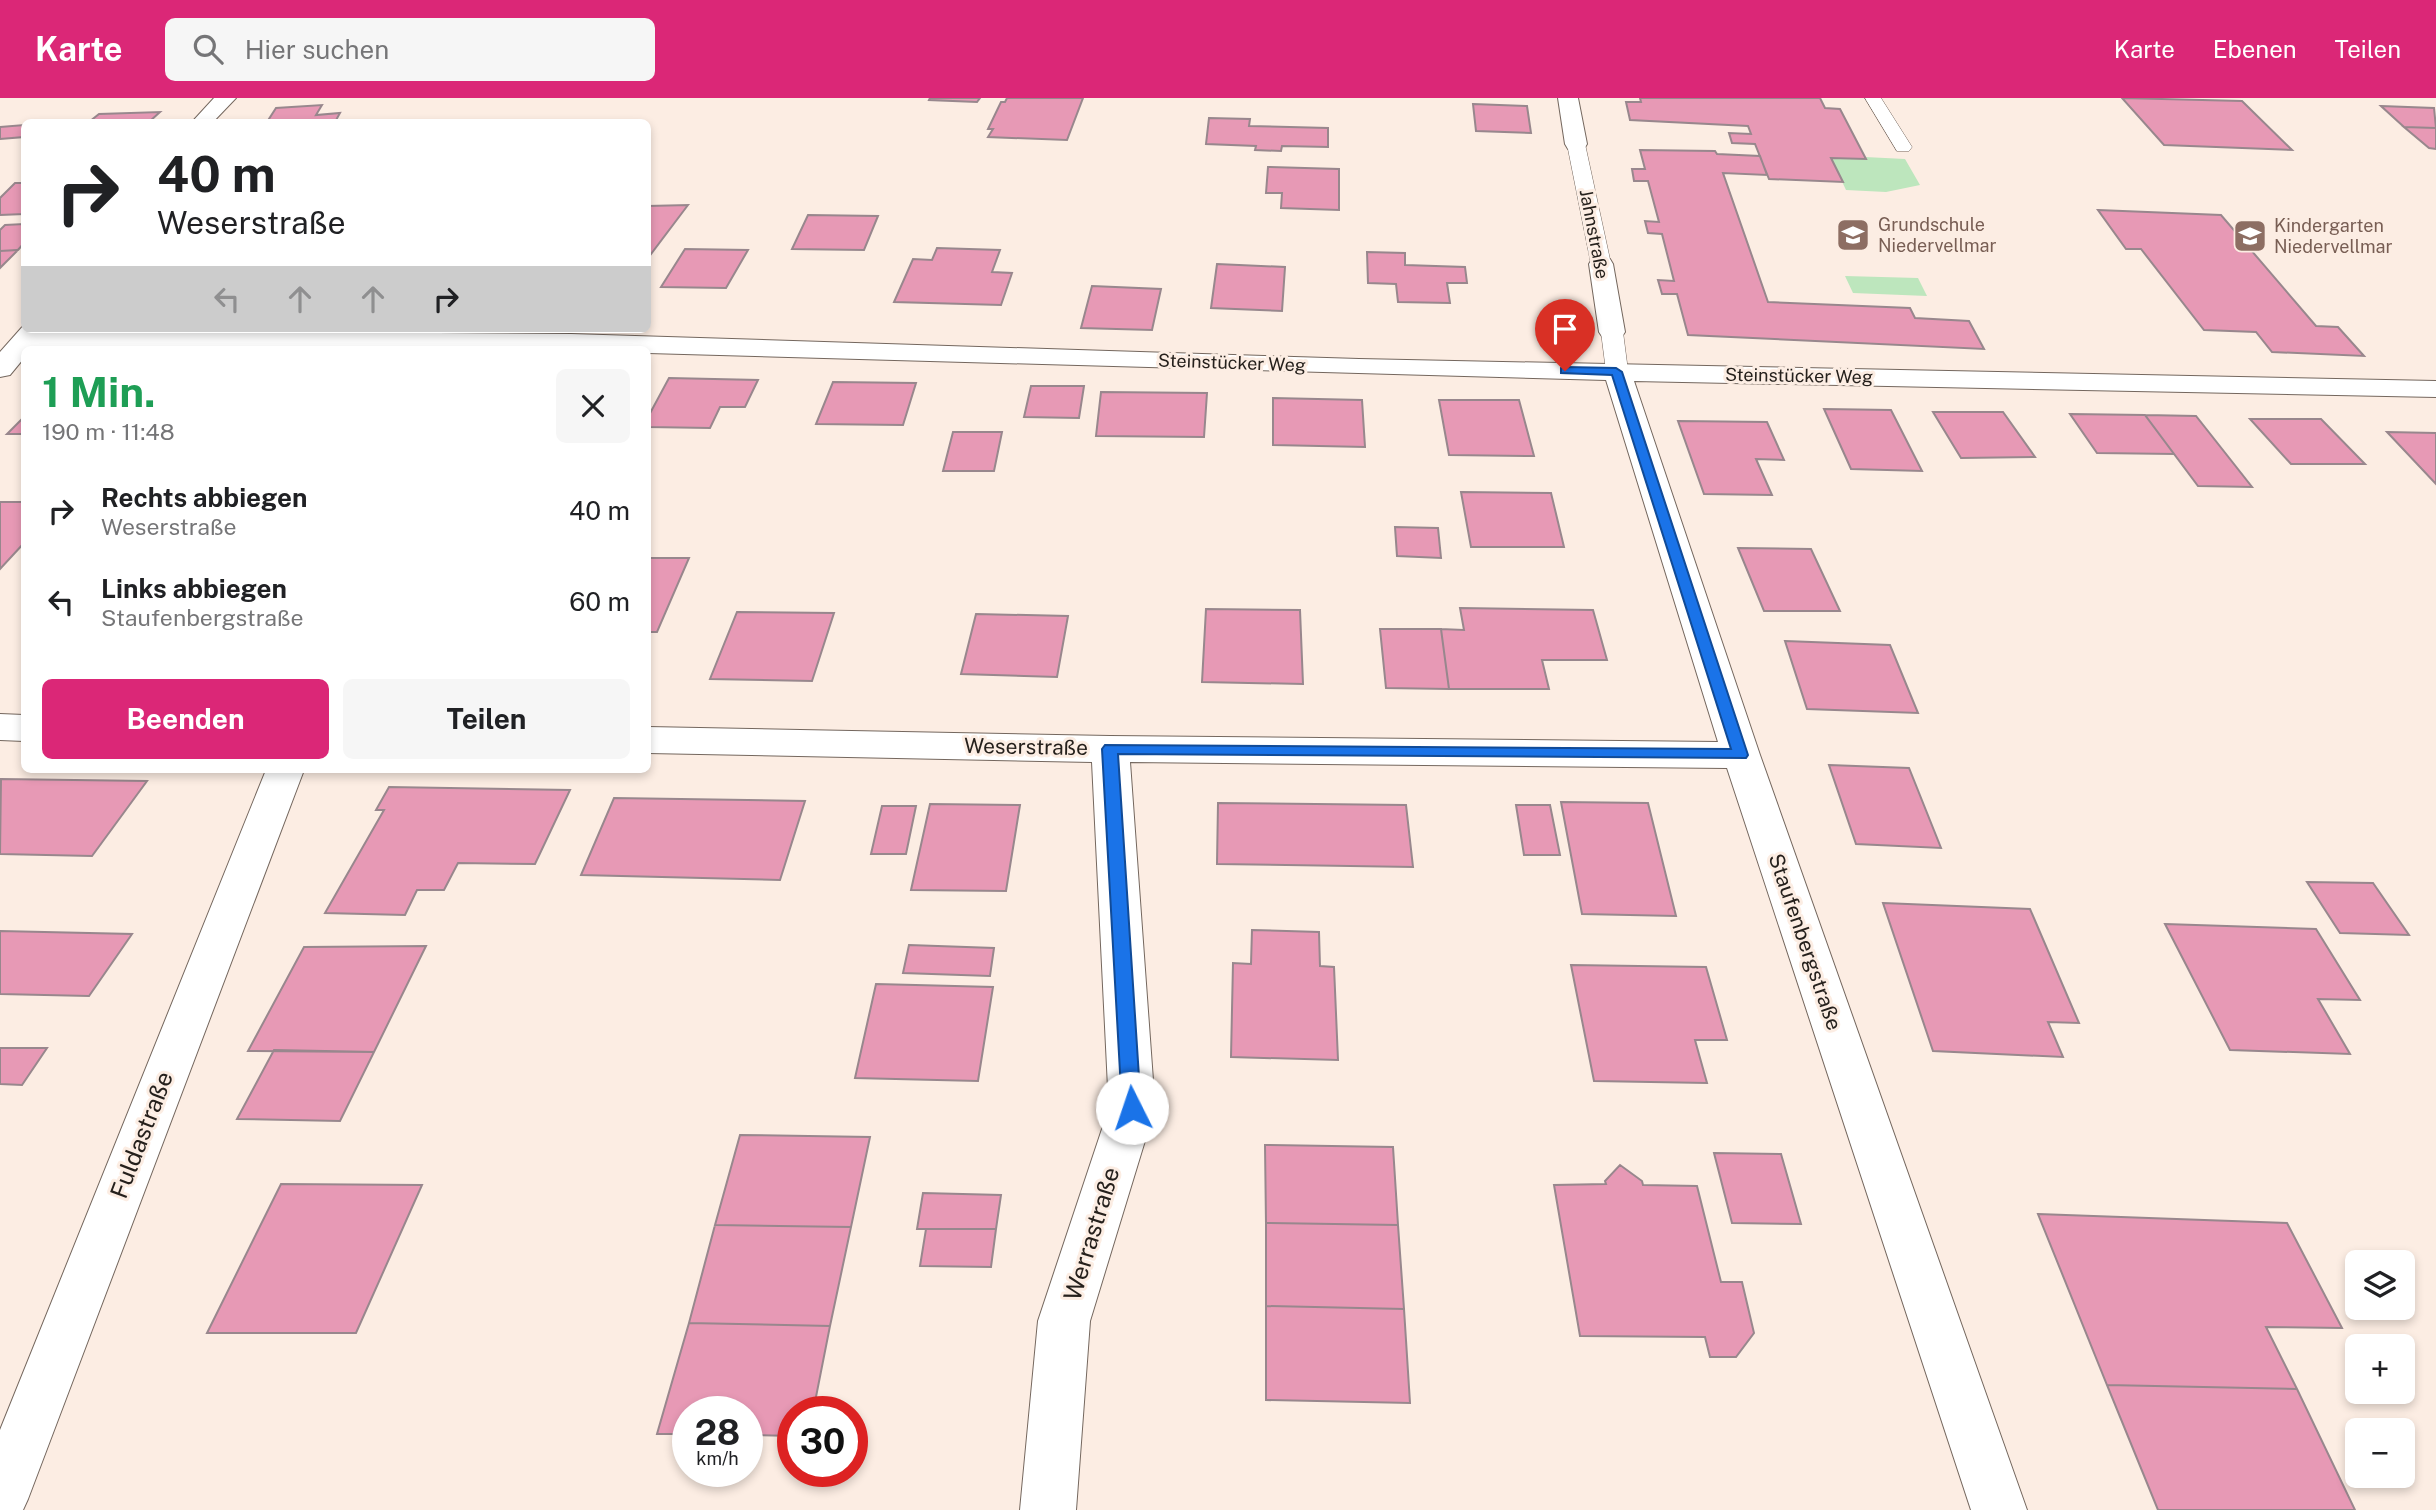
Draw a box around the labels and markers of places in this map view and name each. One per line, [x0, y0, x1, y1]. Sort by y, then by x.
place label: Grundschule Niedervellmar [1878, 214, 1997, 256]
place label: Kindergarten Niedervellmar [2274, 215, 2393, 257]
school or university icon: Grundschule Niedervellmar [1834, 216, 1872, 254]
school or university icon: Kindergarten Niedervellmar [2231, 217, 2269, 255]
pin [1535, 299, 1595, 371]

